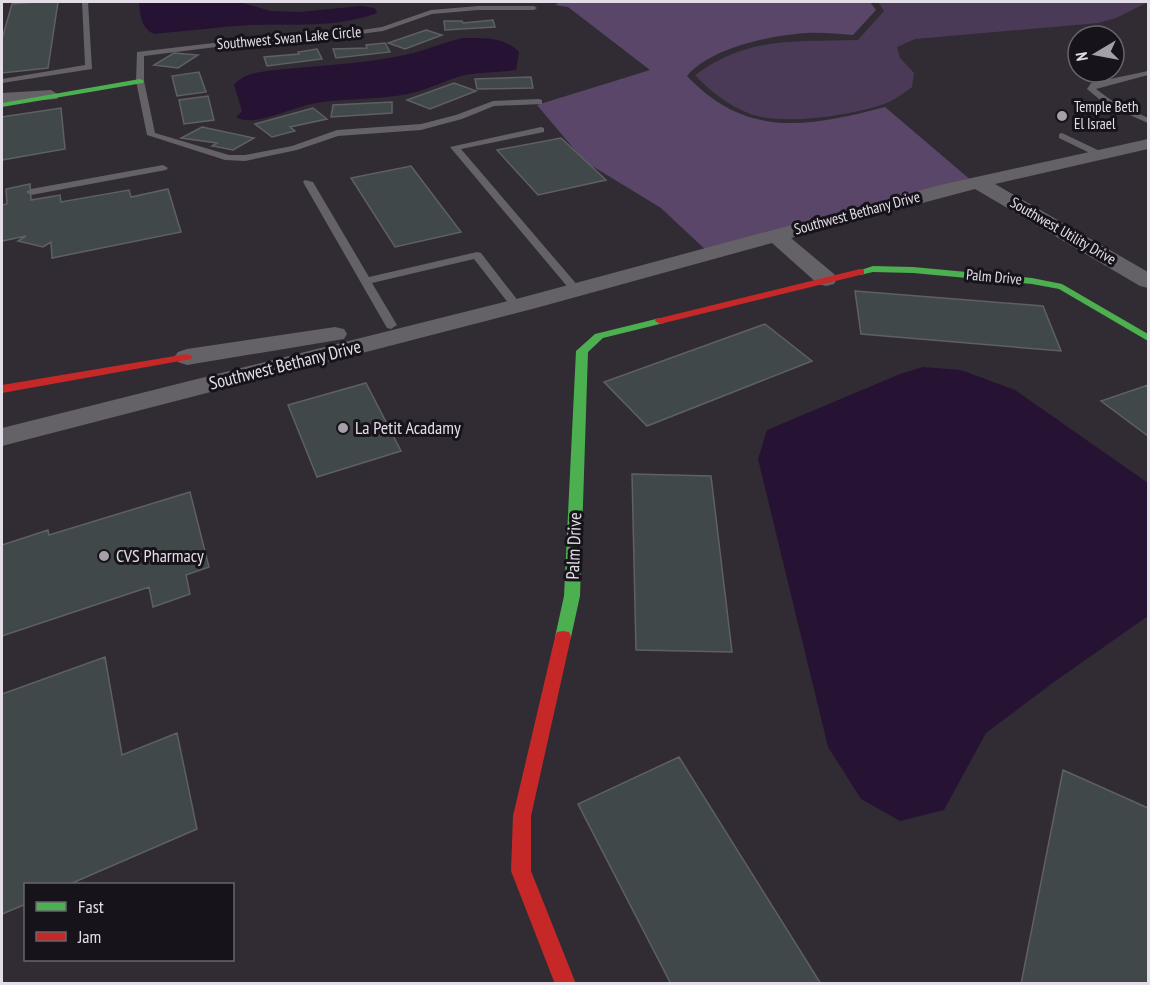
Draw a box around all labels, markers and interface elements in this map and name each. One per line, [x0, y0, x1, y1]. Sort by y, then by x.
street label: Southwest Swan Lake Circle [216, 22, 362, 53]
north arrow [1066, 24, 1126, 84]
text: N [1071, 51, 1092, 63]
place label: Temple Beth El Israel [1074, 97, 1139, 133]
marker: Temple Beth El Israel [1055, 109, 1069, 123]
street label: Southwest Bethany Drive [792, 187, 922, 238]
street label: Southwest Utility Drive [1007, 193, 1120, 269]
street label: Palm Drive [965, 265, 1023, 288]
street label: Southwest Bethany Drive [207, 335, 363, 394]
place label: La Petit Acadamy [355, 416, 461, 439]
marker: La Petit Acadamy [336, 421, 350, 435]
street label: Palm Drive [561, 512, 586, 580]
place label: CVS Pharmacy [116, 544, 204, 567]
marker: CVS Pharmacy [97, 549, 111, 563]
legend [24, 883, 234, 961]
text: Fast [78, 895, 104, 918]
text: Jam [77, 925, 101, 948]

